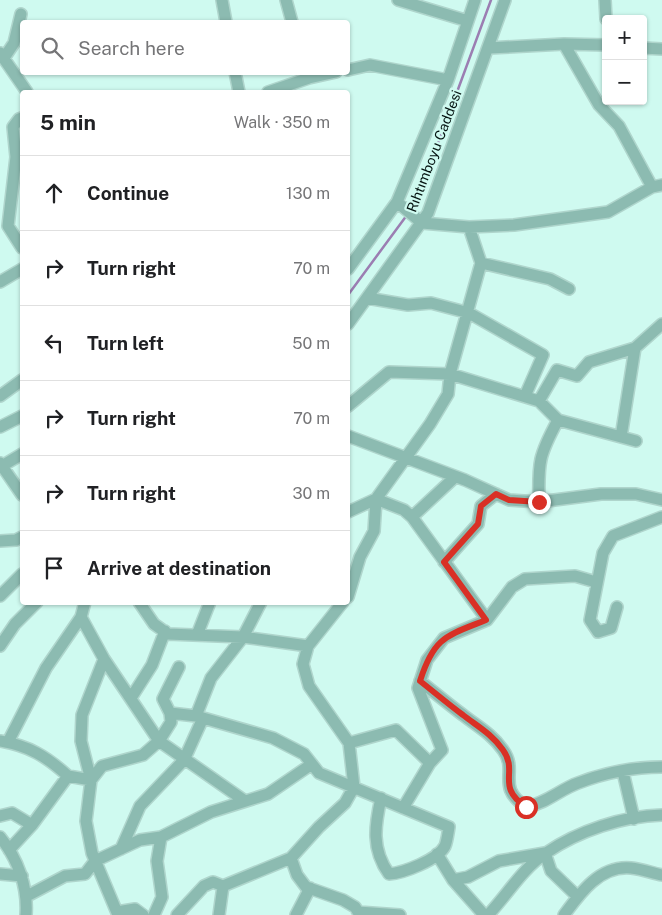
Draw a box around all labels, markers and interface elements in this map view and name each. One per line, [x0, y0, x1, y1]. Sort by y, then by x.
map controls [602, 15, 647, 105]
button: + [602, 15, 647, 60]
search box [20, 20, 350, 75]
icon: search [38, 34, 66, 62]
text: Search here [78, 37, 185, 59]
button: − [602, 60, 647, 105]
street label: Rıhtımboyu Caddesi [403, 88, 465, 214]
text: 5 min [40, 110, 96, 135]
text: Walk · 350 m [234, 113, 330, 132]
icon: ahead [40, 179, 68, 207]
text: Continue [87, 182, 169, 204]
text: 130 m [286, 184, 330, 203]
icon: right [40, 254, 68, 282]
text: Turn right [87, 257, 176, 279]
text: 70 m [293, 259, 330, 278]
icon: left [40, 329, 68, 357]
text: Turn left [87, 332, 164, 354]
text: 50 m [292, 334, 330, 353]
icon: right [40, 404, 68, 432]
text: Turn right [87, 407, 176, 429]
text: 70 m [293, 409, 330, 428]
icon: right [40, 479, 68, 507]
text: Turn right [87, 482, 176, 504]
text: 30 m [293, 484, 330, 503]
route end [528, 491, 551, 514]
icon: arrive [40, 554, 68, 582]
text: Arrive at destination [87, 557, 271, 579]
route start [515, 796, 538, 819]

